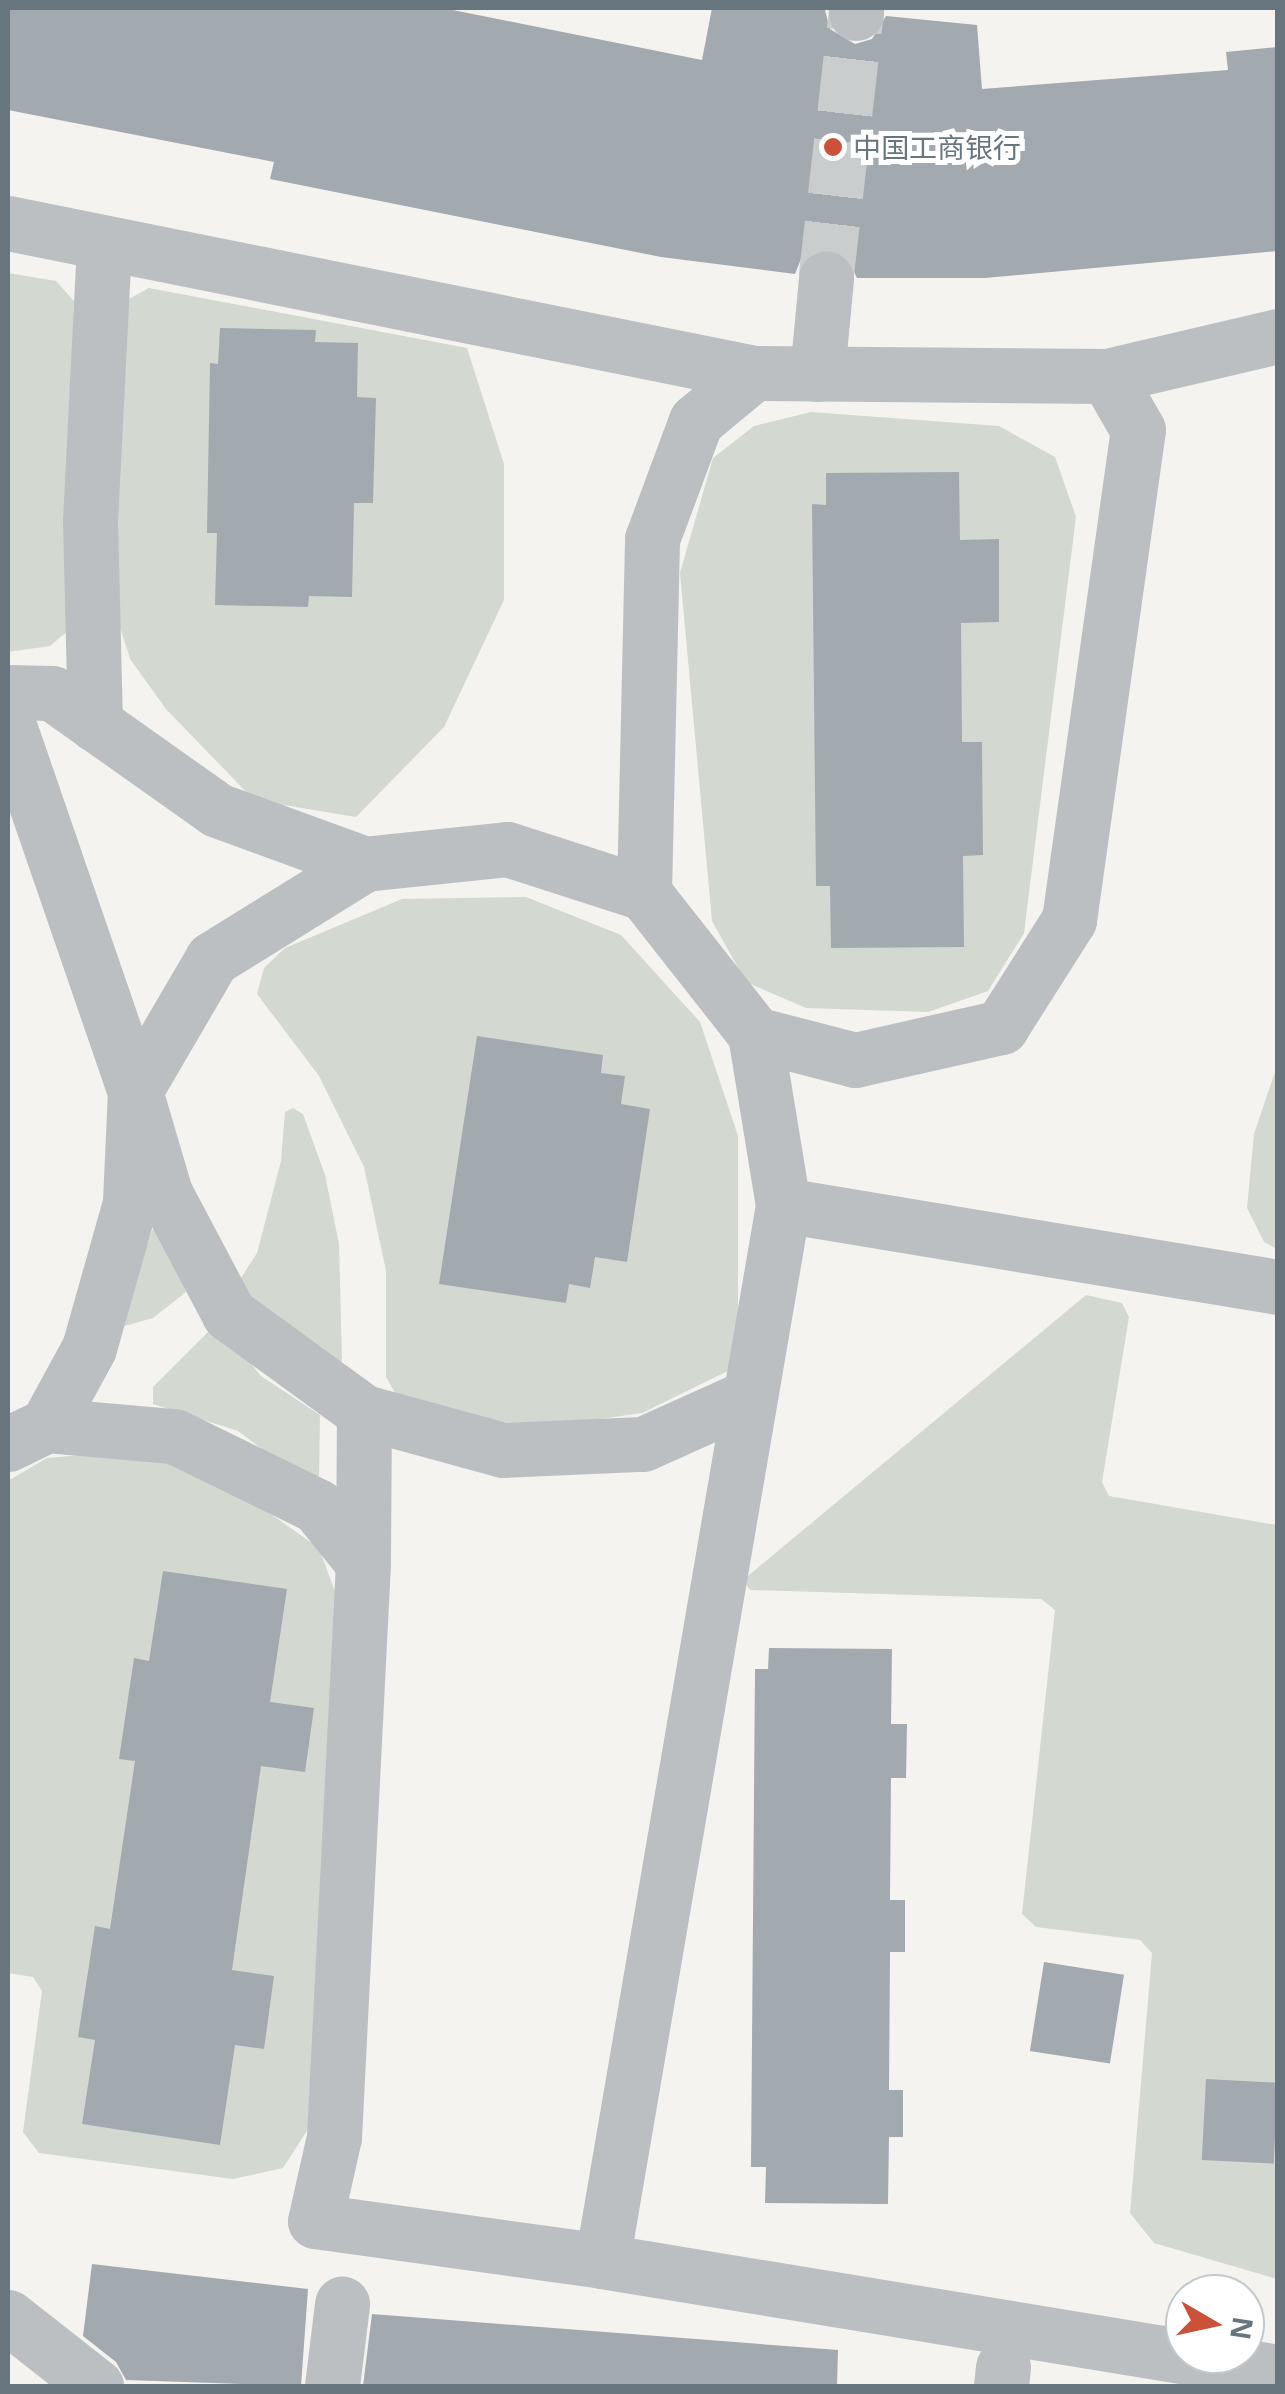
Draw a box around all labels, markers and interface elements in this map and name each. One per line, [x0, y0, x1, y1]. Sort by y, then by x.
place label: 中国工商银行 [853, 130, 1021, 164]
marker: 中国工商银行 [822, 136, 844, 158]
north arrow [1165, 2274, 1265, 2374]
text: N [1222, 2314, 1263, 2343]

